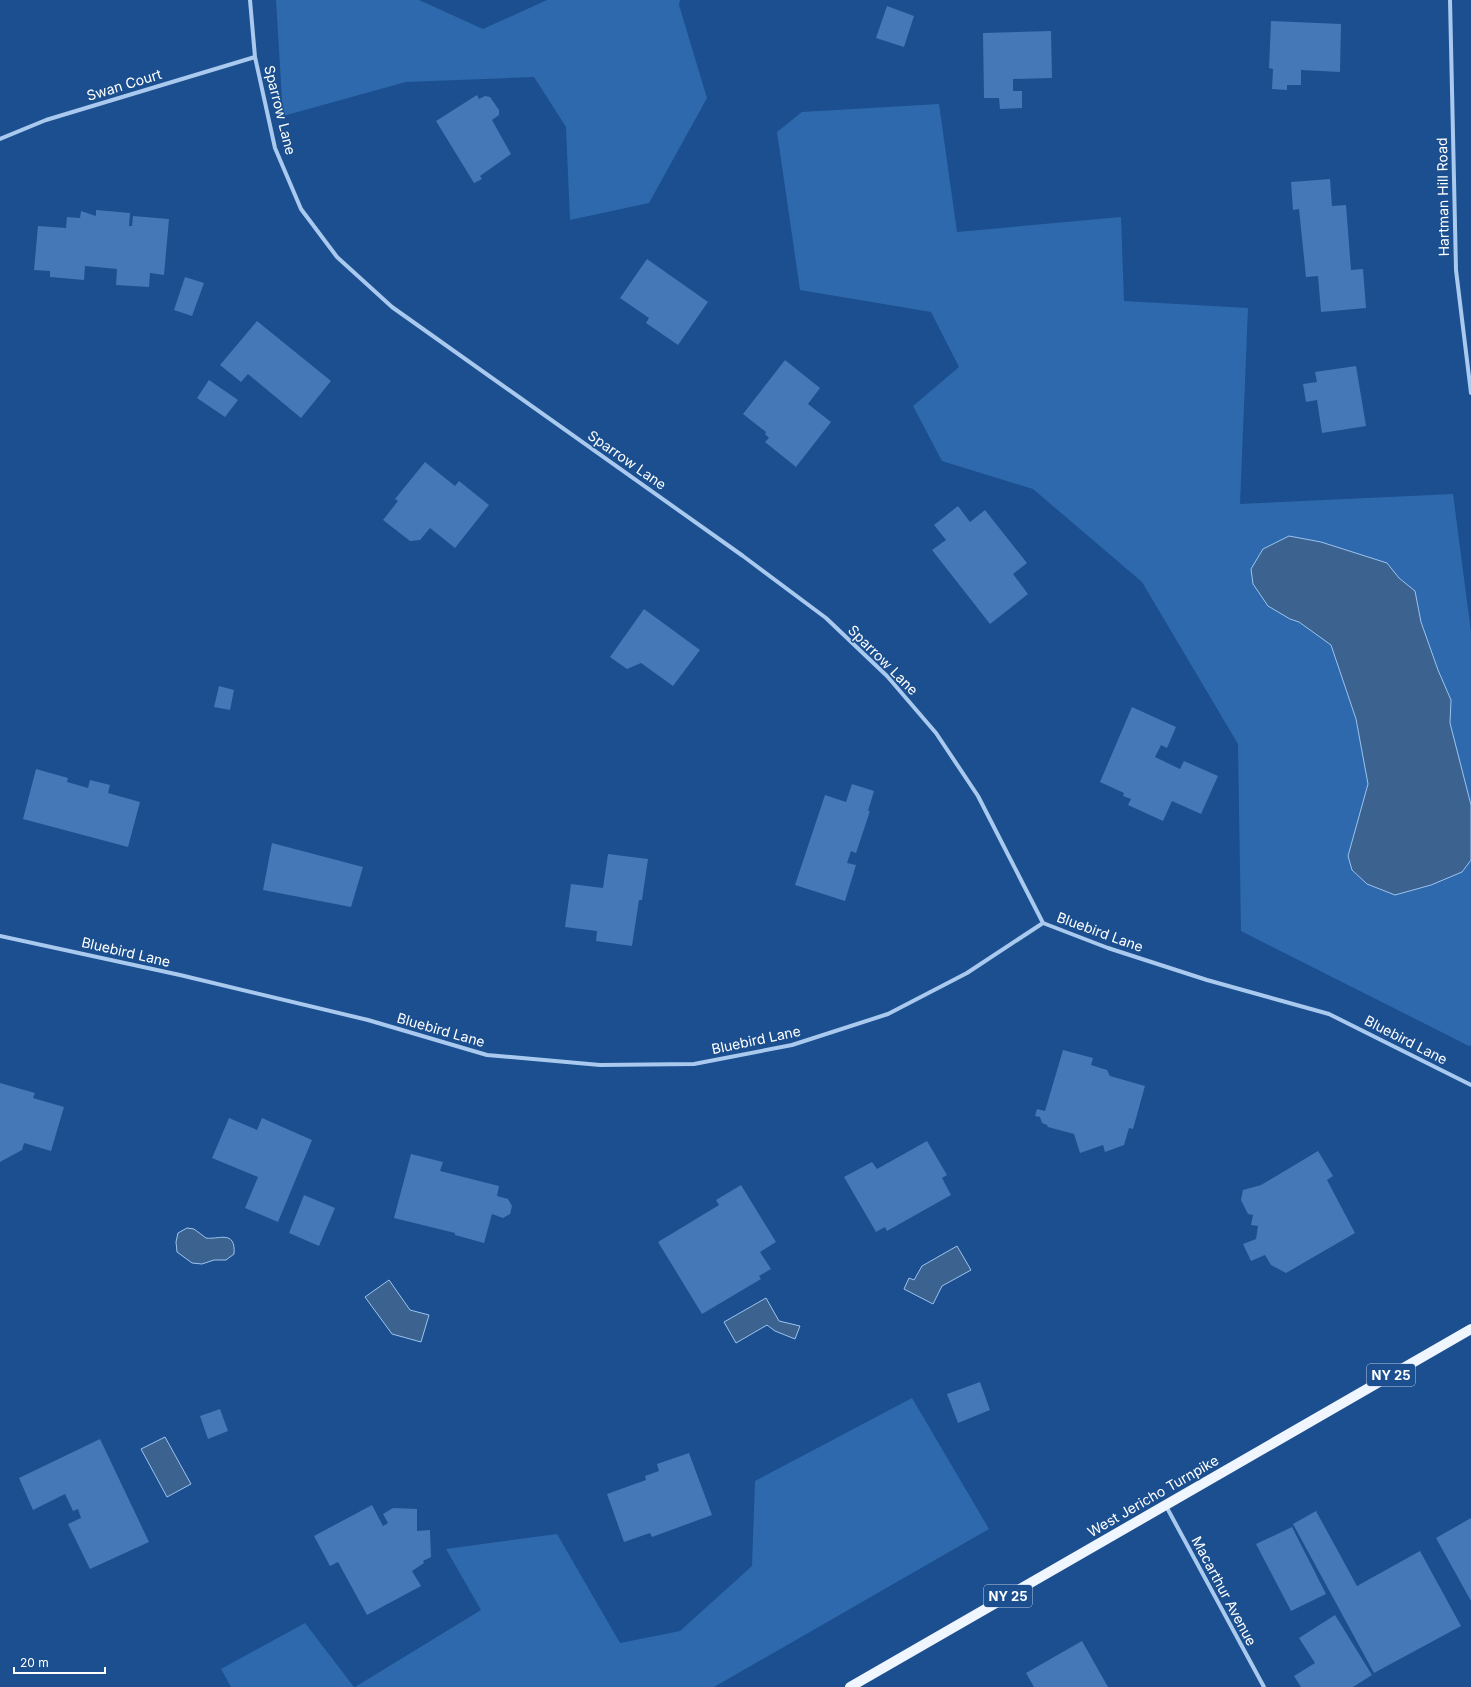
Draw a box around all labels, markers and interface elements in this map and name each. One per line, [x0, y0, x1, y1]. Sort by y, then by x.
street label: Sparrow Lane [261, 63, 300, 156]
street label: Swan Court [84, 65, 164, 104]
street label: Hartman Hill Road [1433, 137, 1452, 257]
street label: Sparrow Lane [585, 426, 670, 493]
street label: Sparrow Lane [845, 621, 922, 698]
street label: Bluebird Lane [1055, 908, 1146, 955]
street label: Bluebird Lane [80, 933, 172, 970]
street label: Bluebird Lane [395, 1009, 487, 1050]
street label: Bluebird Lane [1362, 1011, 1451, 1068]
street label: Bluebird Lane [710, 1022, 802, 1057]
road number: NY 25 [1367, 1364, 1415, 1386]
street label: West Jericho Turnpike [1084, 1451, 1221, 1540]
street label: Macarthur Avenue [1188, 1533, 1260, 1648]
road number: NY 25 [984, 1585, 1032, 1607]
scale bar [14, 1649, 105, 1675]
text: 20 m [20, 1655, 49, 1670]

